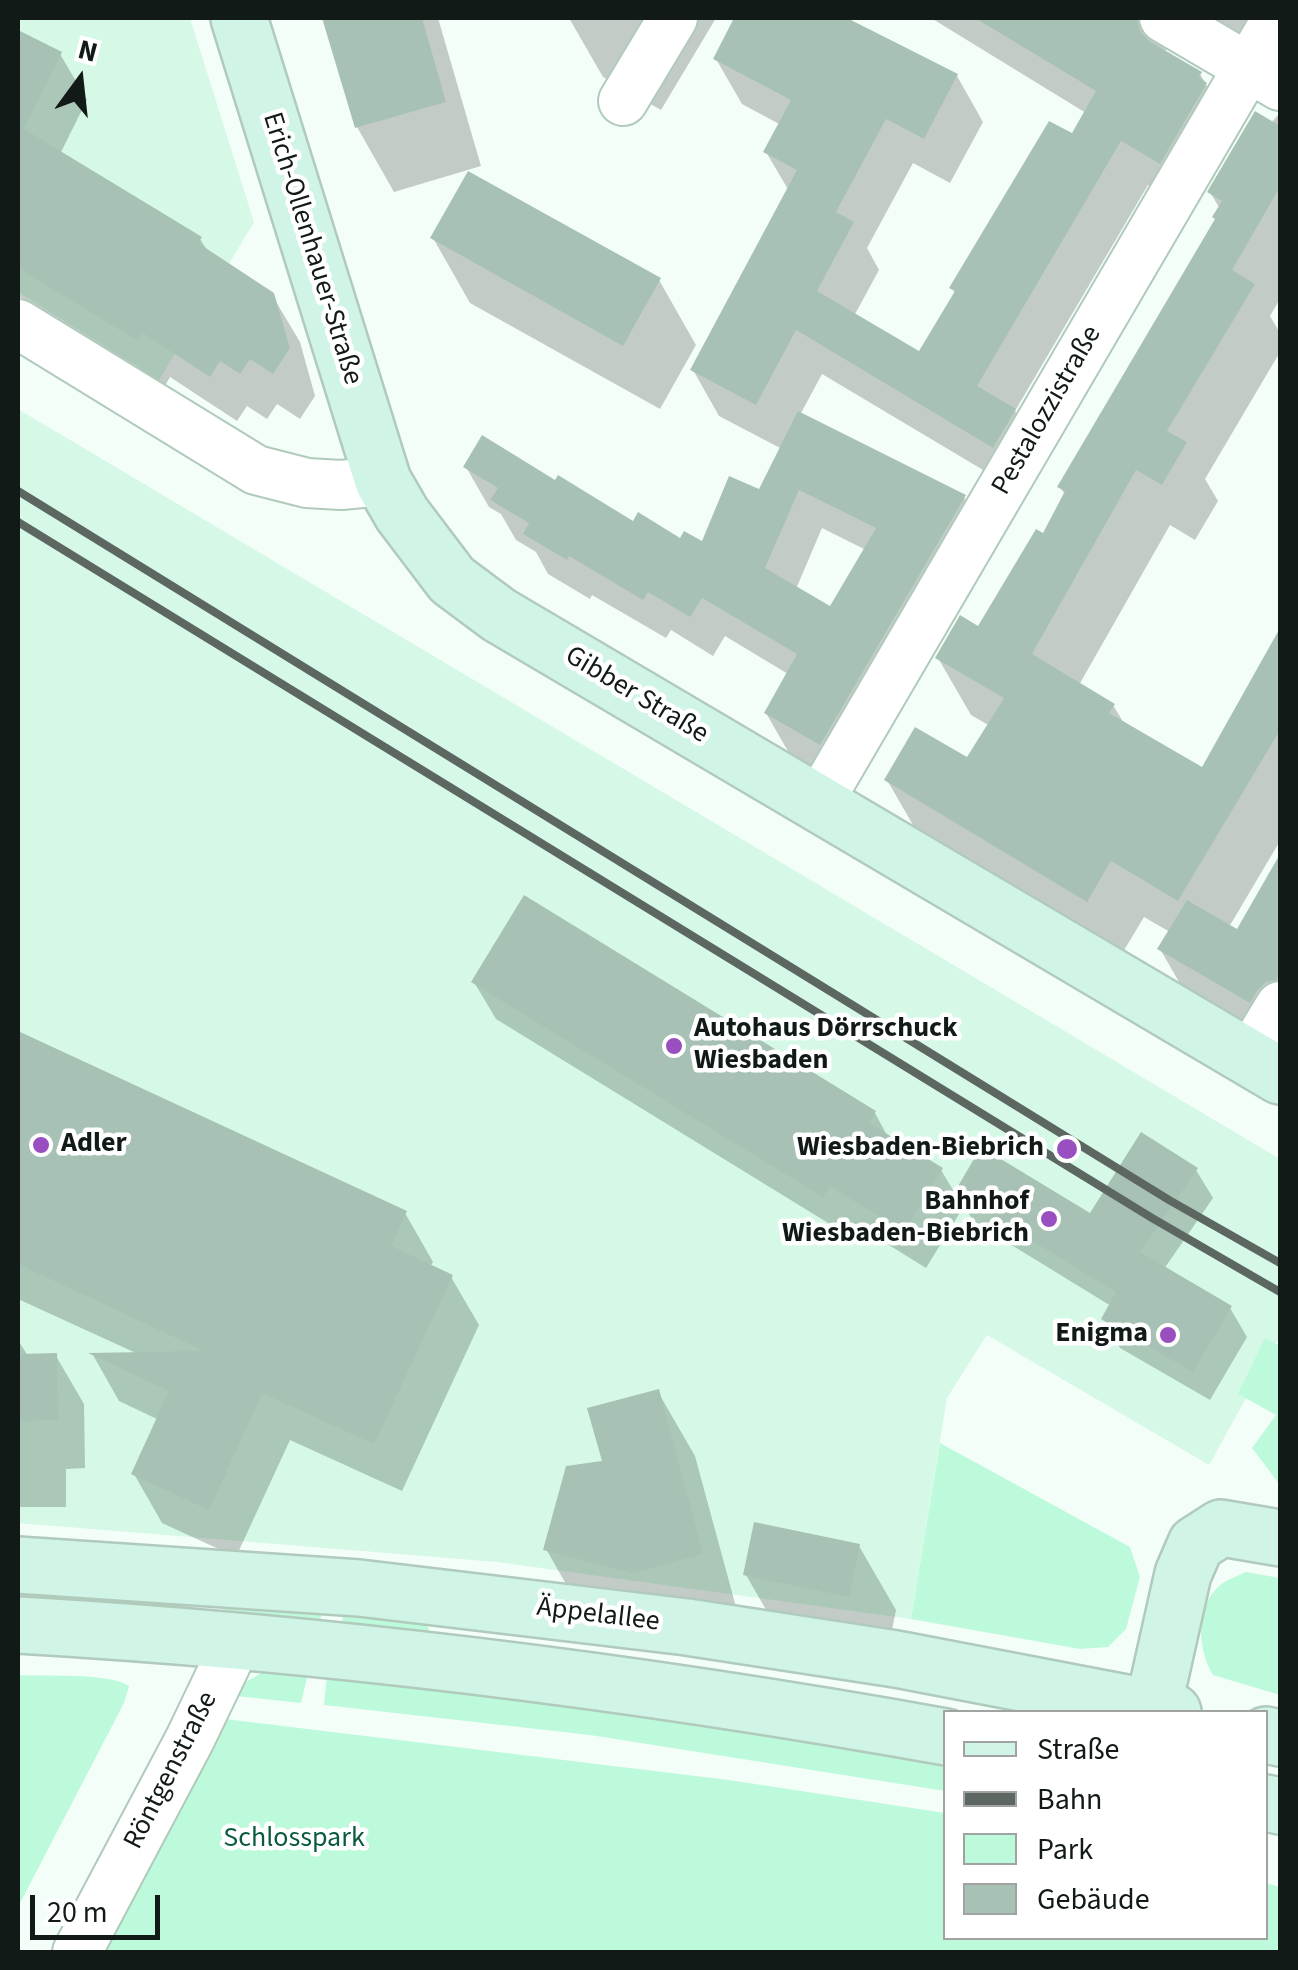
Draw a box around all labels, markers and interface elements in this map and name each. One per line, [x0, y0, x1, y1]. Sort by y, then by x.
text: N [74, 29, 102, 73]
north arrow [30, 30, 130, 130]
street label: Erich-Ollenhauer-Straße [254, 109, 368, 389]
street label: Pestalozzistraße [986, 320, 1110, 502]
street label: Gibber Straße [558, 640, 714, 752]
place label: Autohaus Dörrschuck Wiesbaden [694, 1013, 958, 1079]
marker: Autohaus Dörrschuck Wiesbaden [663, 1035, 685, 1057]
place label: Adler [61, 1128, 127, 1162]
place label: Wiesbaden-Biebrich [797, 1132, 1044, 1166]
marker: Adler [30, 1134, 52, 1156]
marker: Wiesbaden-Biebrich [1054, 1136, 1080, 1162]
place label: Bahnhof Wiesbaden-Biebrich [782, 1186, 1029, 1252]
marker: Bahnhof Wiesbaden-Biebrich [1038, 1208, 1060, 1230]
place label: Enigma [1055, 1318, 1148, 1352]
marker: Enigma [1157, 1324, 1179, 1346]
street label: Äppelallee [535, 1592, 661, 1640]
street label: Röntgenstraße [118, 1687, 226, 1855]
legend [943, 1710, 1268, 1940]
text: Straße [1037, 1728, 1119, 1771]
text: Bahn [1037, 1778, 1103, 1821]
park label: Schlosspark [223, 1823, 365, 1857]
text: Park [1037, 1828, 1093, 1871]
scale bar [35, 1875, 165, 1937]
text: Gebäude [1037, 1878, 1150, 1921]
text: 20 m [47, 1891, 108, 1934]

